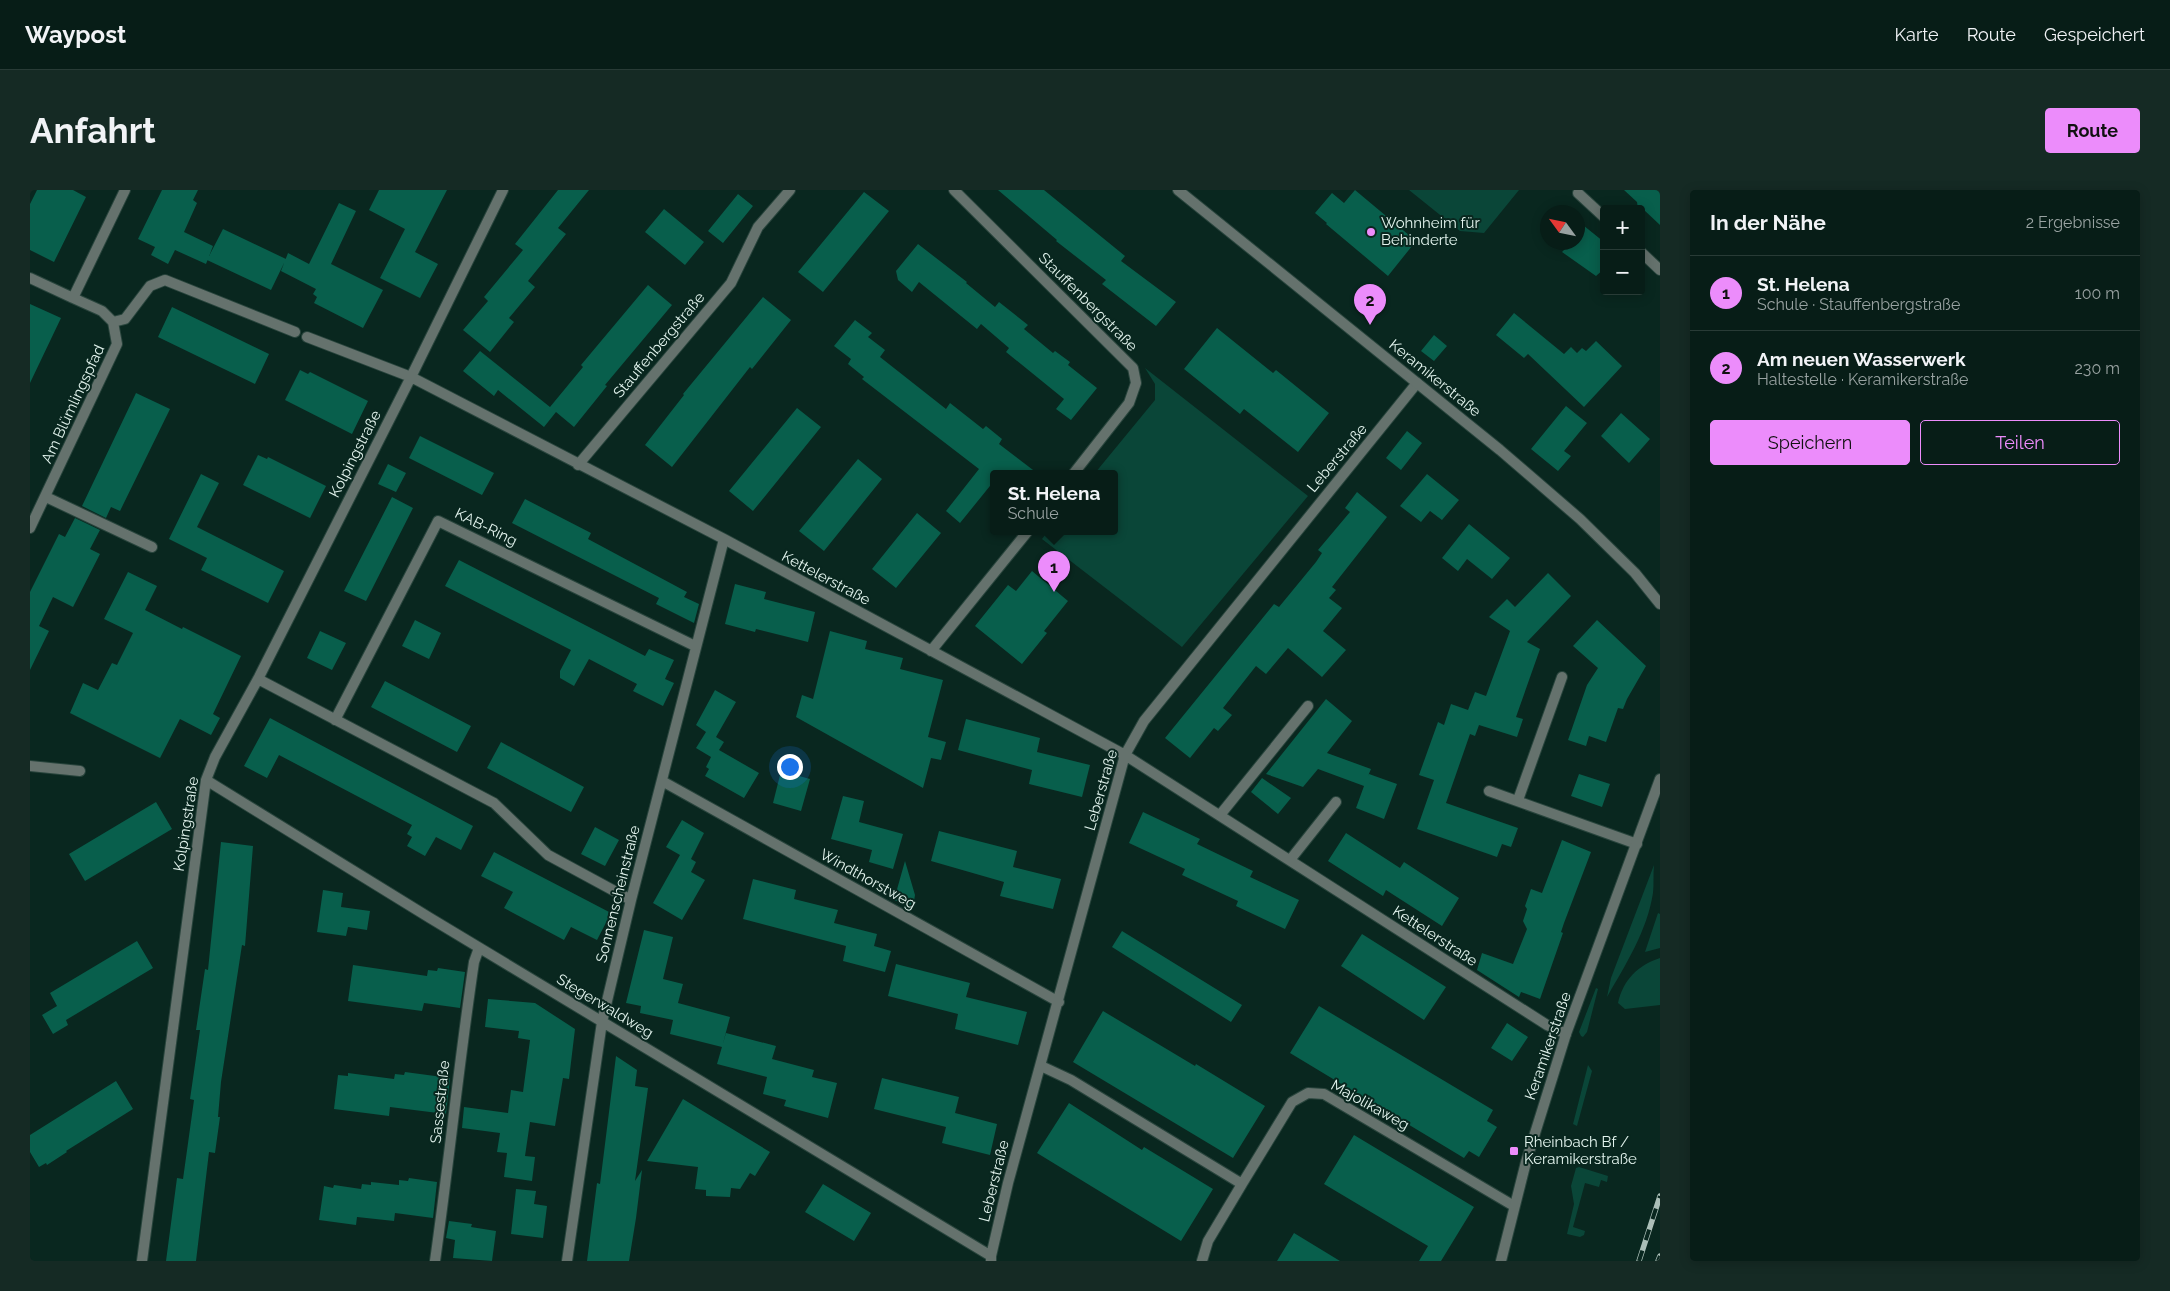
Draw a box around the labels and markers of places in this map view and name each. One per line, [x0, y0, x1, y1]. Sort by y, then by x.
place label: Wohnheim für Behinderte [1381, 214, 1480, 249]
marker: Wohnheim für Behinderte [1365, 226, 1377, 238]
pin: 2 [1354, 284, 1386, 325]
pin: 1 [1038, 551, 1070, 592]
place label: Rheinbach Bf / Keramikerstraße [1524, 1133, 1637, 1168]
marker: Rheinbach Bf / Keramikerstraße [1508, 1145, 1520, 1157]

